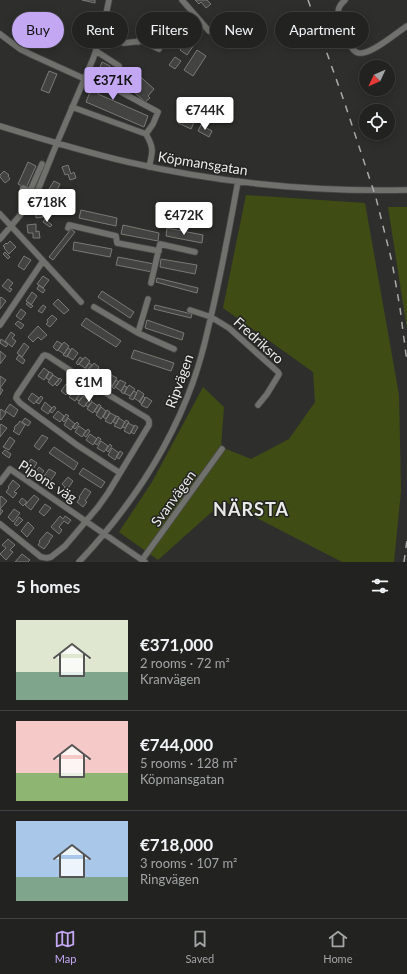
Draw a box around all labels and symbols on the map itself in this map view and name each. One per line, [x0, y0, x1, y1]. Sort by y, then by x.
north arrow [359, 60, 395, 96]
pin: €371K [85, 67, 141, 101]
pin: €744K [177, 97, 233, 131]
street label: Köpmansgatan [157, 148, 249, 178]
pin: €718K [19, 189, 75, 223]
pin: €472K [156, 202, 212, 236]
street label: Fredriksro [230, 313, 288, 367]
street label: Ripvägen [161, 352, 197, 410]
pin: €1M [70, 369, 108, 403]
street label: Pipons väg [16, 456, 80, 506]
street label: Svanvägen [147, 467, 199, 529]
district label: NÄRSTA [213, 498, 289, 520]

